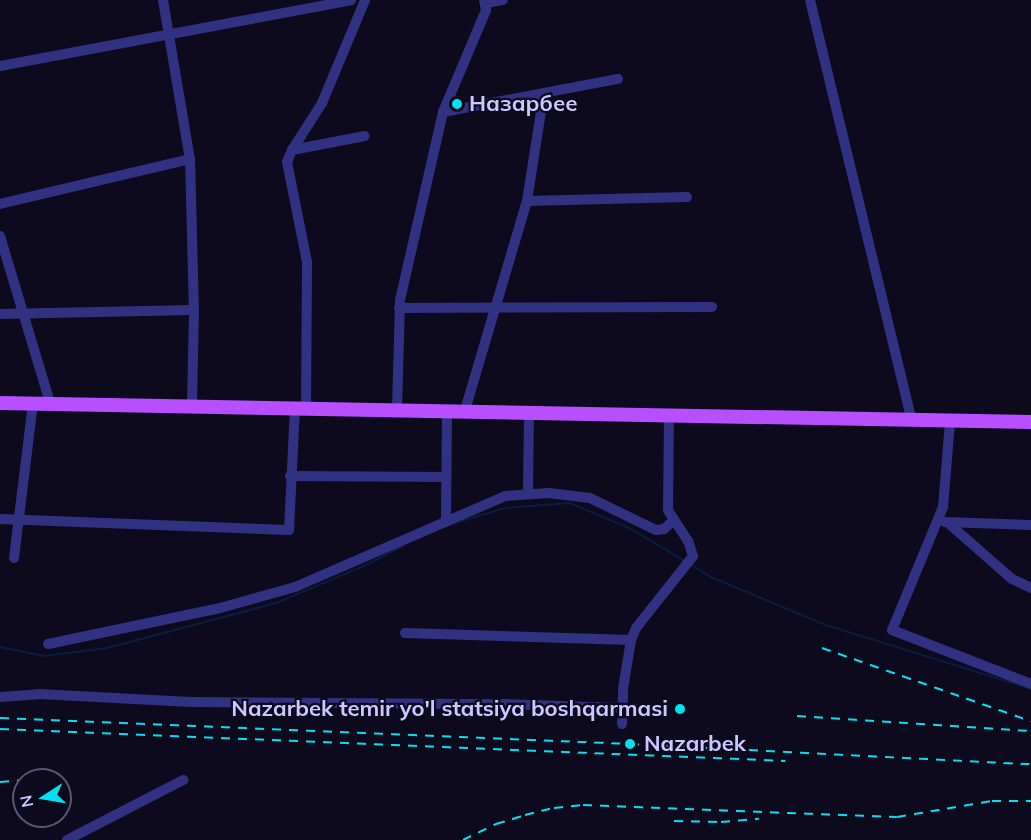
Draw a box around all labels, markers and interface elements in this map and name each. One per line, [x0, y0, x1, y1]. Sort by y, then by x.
place label: Назарбее [469, 91, 578, 117]
marker: Назарбее [450, 97, 464, 111]
place label: Nazarbek temir yo'l statsiya boshqarmasi [231, 696, 668, 722]
marker: Nazarbek temir yo'l statsiya boshqarmasi [673, 702, 687, 716]
place label: Nazarbek [644, 731, 746, 757]
marker: Nazarbek [621, 735, 639, 753]
north arrow [12, 768, 72, 828]
text: N [15, 793, 37, 809]

